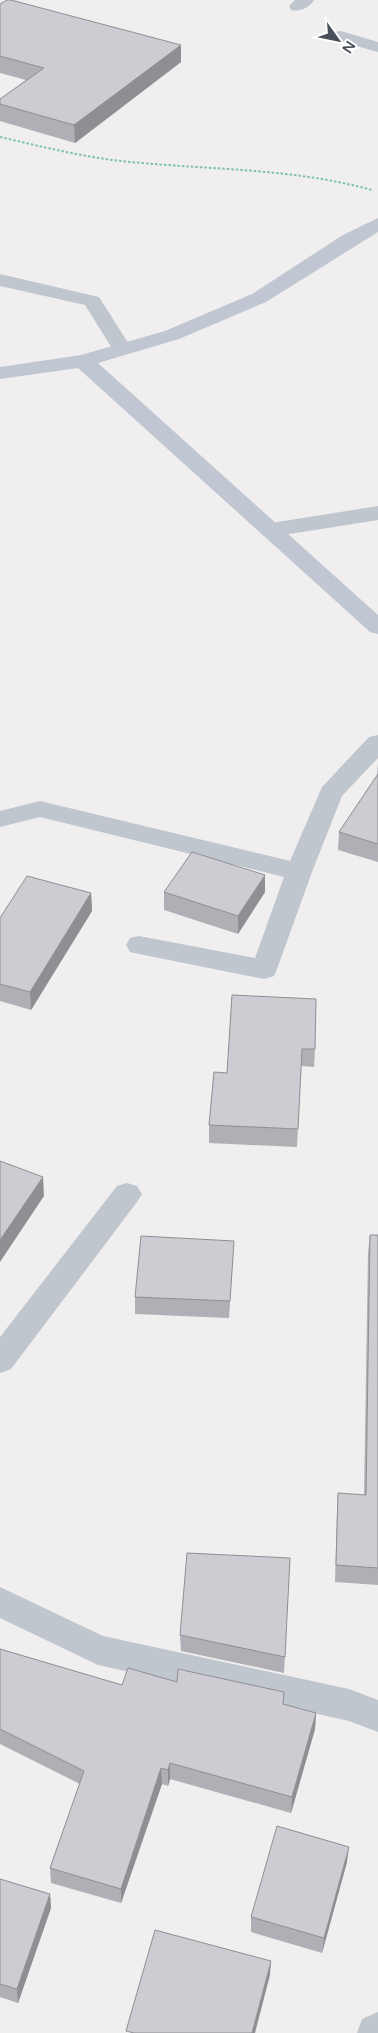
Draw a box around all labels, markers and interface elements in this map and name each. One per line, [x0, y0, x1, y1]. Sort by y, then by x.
north arrow [313, 15, 363, 65]
text: N [338, 37, 359, 56]

